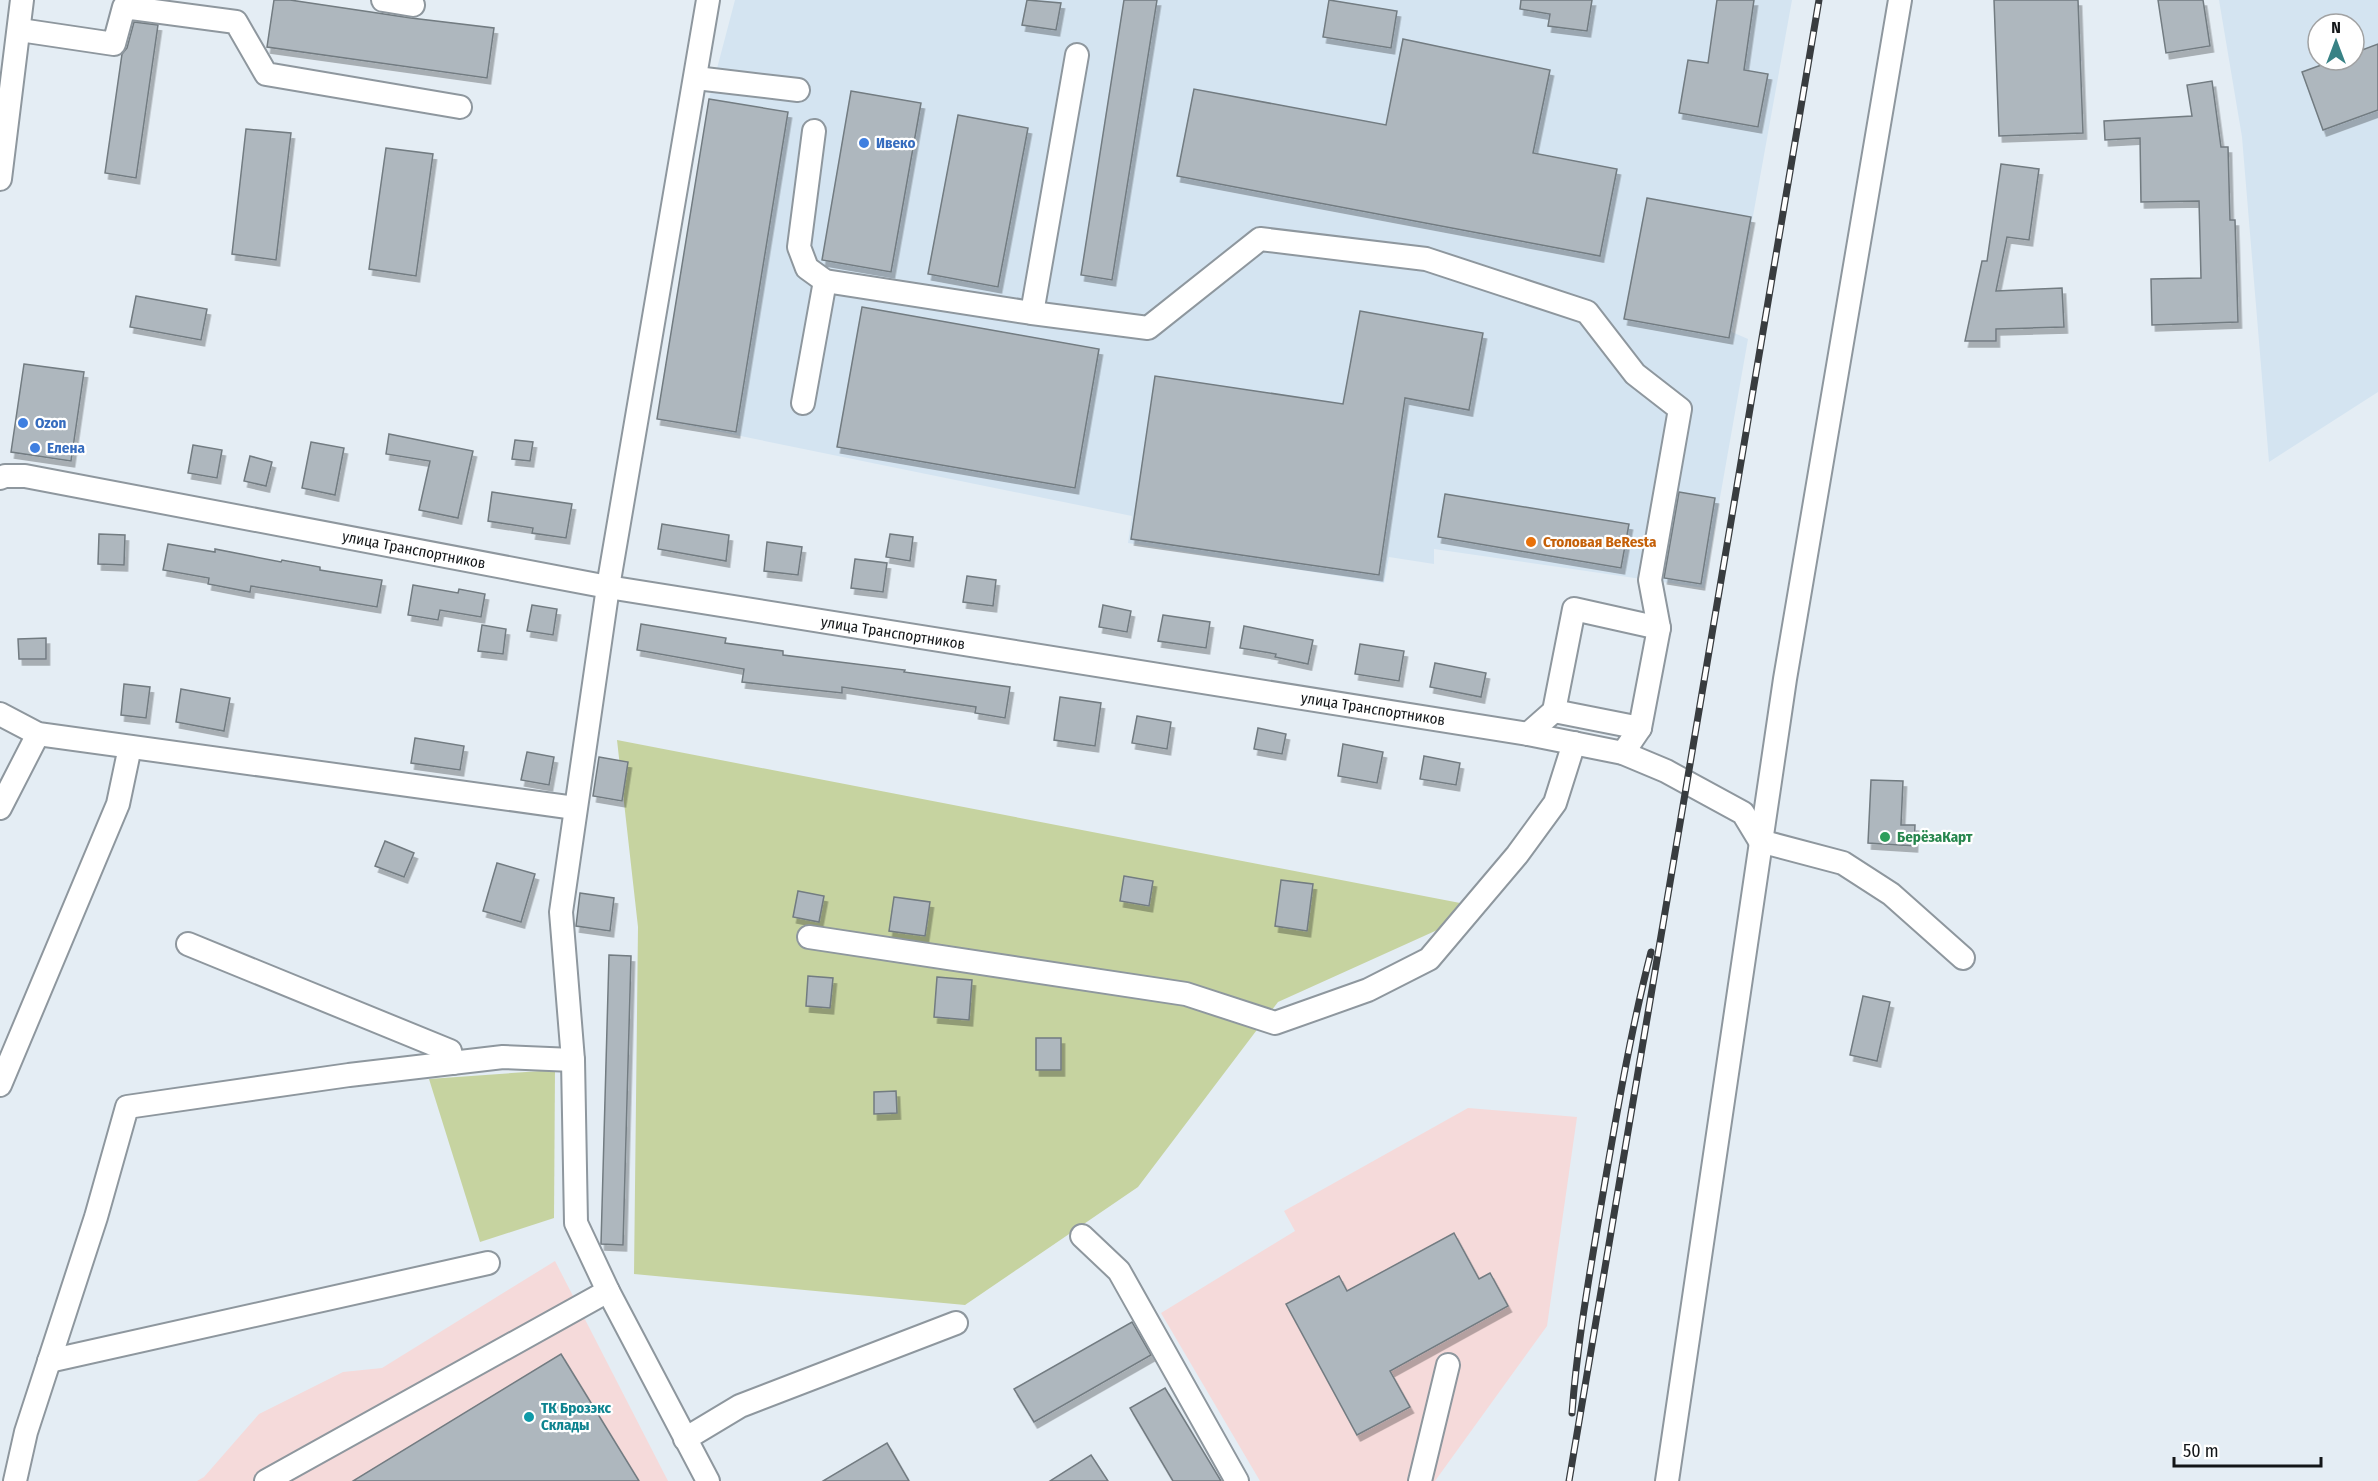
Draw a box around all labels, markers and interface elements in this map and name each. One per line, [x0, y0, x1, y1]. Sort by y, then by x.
north arrow [2306, 12, 2366, 72]
text: N [2331, 18, 2341, 37]
place label: Ивеко [876, 134, 915, 152]
marker: Ивеко [857, 136, 871, 150]
place label: Ozon [35, 414, 66, 432]
marker: Ozon [16, 416, 30, 430]
place label: Елена [47, 439, 85, 457]
marker: Елена [28, 441, 42, 455]
street label: улица Транспортников [341, 527, 487, 573]
place label: Столовая BeResta [1543, 533, 1657, 551]
marker: Столовая BeResta [1524, 535, 1538, 549]
street label: улица Транспортников [820, 613, 966, 653]
street label: улица Транспортников [1300, 689, 1446, 729]
place label: БерёзаКарт [1897, 828, 1973, 846]
marker: БерёзаКарт [1878, 830, 1892, 844]
place label: ТК Брозэкс Склады [541, 1399, 611, 1434]
marker: ТК Брозэкс Склады [522, 1410, 536, 1424]
scale bar [2174, 1430, 2321, 1468]
text: 50 m [2183, 1440, 2219, 1462]

